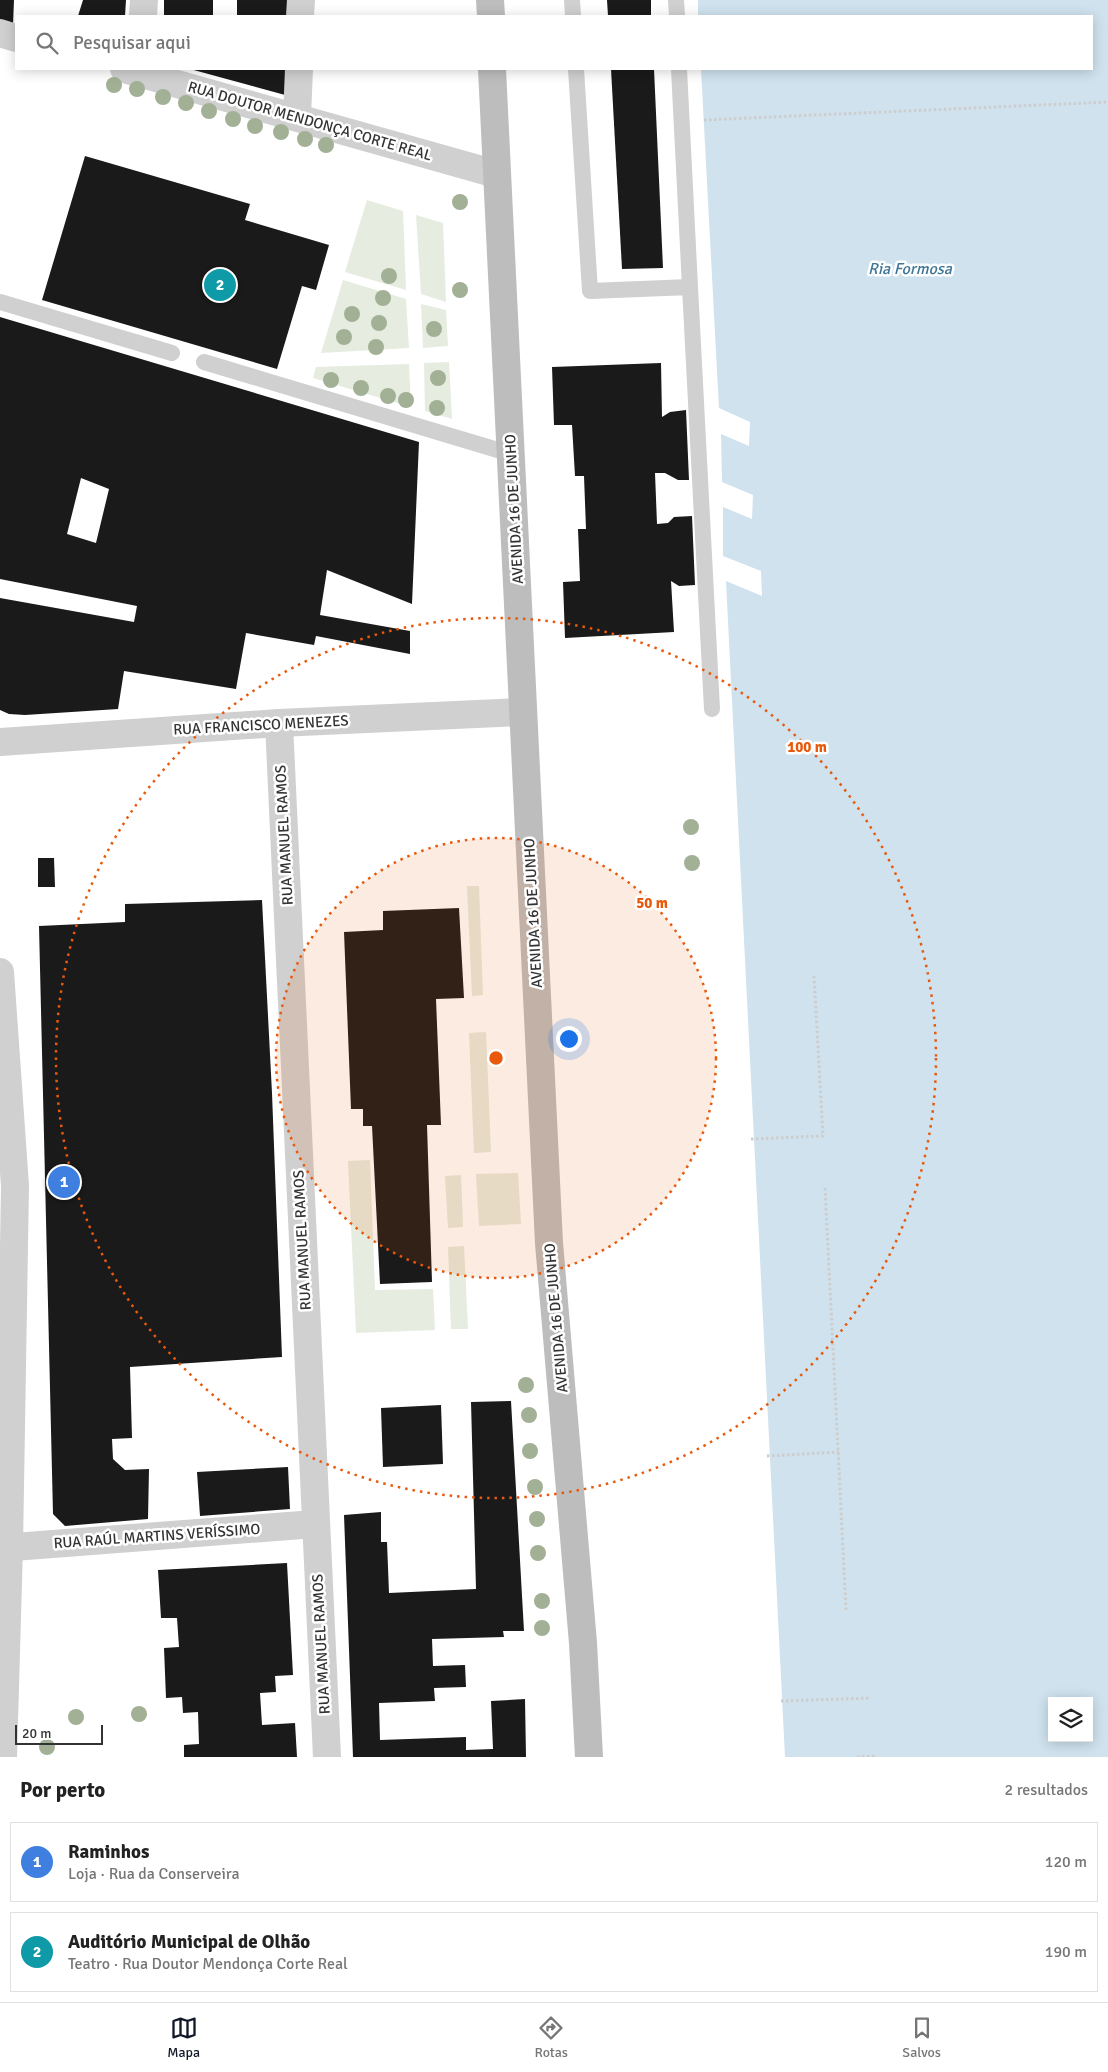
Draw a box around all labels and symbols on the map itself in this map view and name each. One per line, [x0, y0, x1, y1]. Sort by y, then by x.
street label: RUA DOUTOR MENDONÇA CORTE REAL [186, 77, 434, 165]
water label: Ria Formosa [868, 259, 953, 279]
pin: 2 [204, 266, 236, 304]
street label: AVENIDA 16 DE JUNHO [501, 433, 527, 584]
street label: RUA FRANCISCO MENEZES [173, 711, 349, 739]
text: 100 m [787, 738, 827, 756]
street label: RUA MANUEL RAMOS [271, 764, 297, 906]
street label: AVENIDA 16 DE JUNHO [520, 837, 546, 988]
text: 50 m [636, 894, 668, 912]
your location [556, 1026, 582, 1052]
centre of rings [487, 1049, 505, 1067]
pin: 1 [48, 1163, 80, 1201]
street label: RUA MANUEL RAMOS [289, 1169, 315, 1311]
street label: AVENIDA 16 DE JUNHO [540, 1242, 572, 1394]
street label: RUA RAÚL MARTINS VERÍSSIMO [53, 1519, 261, 1552]
street label: RUA MANUEL RAMOS [308, 1573, 334, 1715]
scale bar [15, 1722, 102, 1745]

